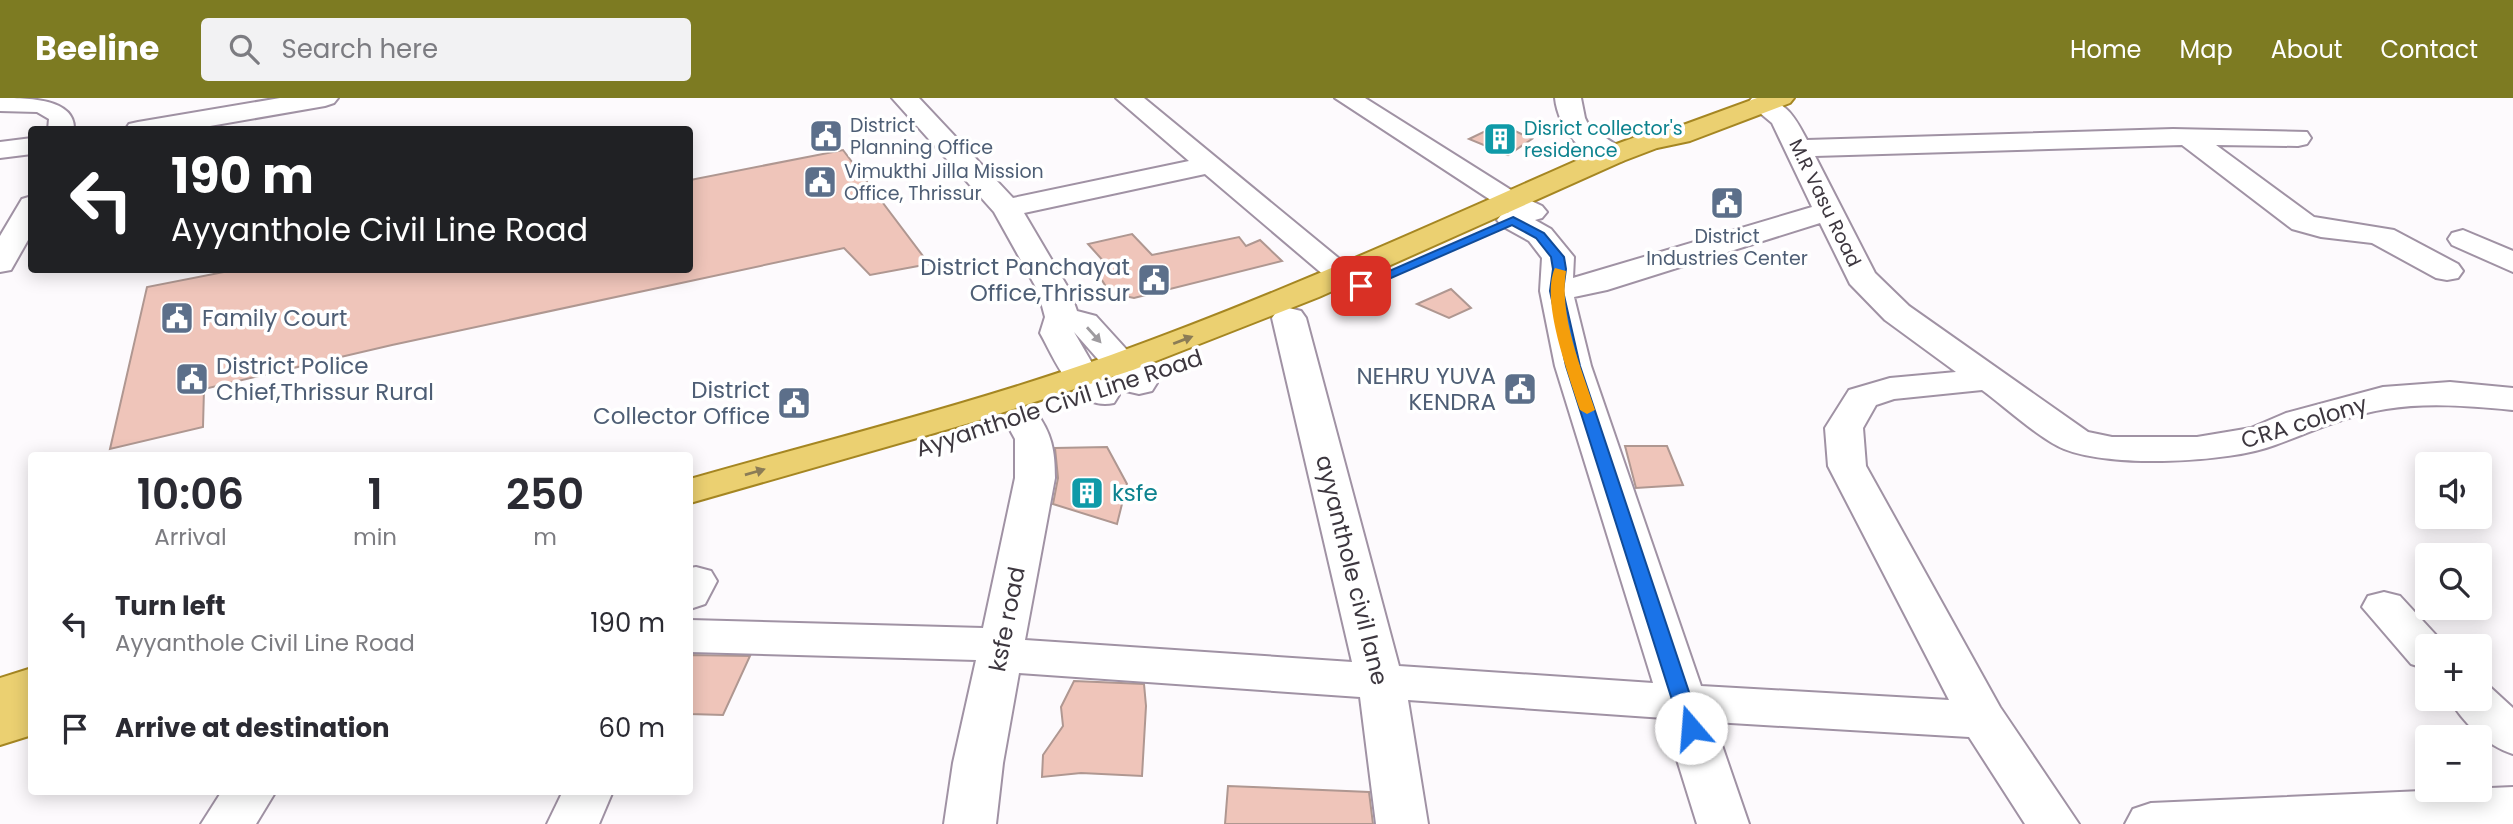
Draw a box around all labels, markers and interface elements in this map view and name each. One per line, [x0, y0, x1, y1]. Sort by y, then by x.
search box [201, 18, 691, 81]
text: Beeline [35, 25, 159, 72]
icon: search [225, 30, 263, 68]
text: Search here [281, 31, 438, 67]
text: Home [2070, 33, 2142, 66]
text: Map [2180, 33, 2233, 66]
text: About [2271, 33, 2342, 66]
text: Contact [2380, 33, 2478, 66]
place label: District Planning Office [850, 112, 993, 161]
place label: Disrict collector's residence [1524, 115, 1683, 164]
public building icon: District Planning Office [807, 117, 845, 155]
building icon: Disrict collector's residence [1481, 120, 1519, 158]
street label: M.R Vasu Road [1782, 135, 1868, 271]
text: 190 m [171, 142, 314, 210]
icon: left [56, 154, 147, 245]
place label: Vimukthi Jilla Mission Office, Thrissur [844, 158, 1044, 207]
public building icon: Vimukthi Jilla Mission Office, Thrissur [801, 163, 839, 201]
public building icon: District Industries Center [1708, 184, 1746, 222]
text: Ayyanthole Civil Line Road [171, 207, 588, 252]
place label: District Industries Center [1646, 223, 1808, 272]
place label: District Panchayat Office,Thrissur [920, 251, 1130, 309]
pin [1331, 256, 1391, 316]
public building icon: District Panchayat Office,Thrissur [1135, 261, 1173, 299]
icon: arrive [1342, 267, 1380, 305]
public building icon: Family Court [158, 299, 196, 337]
place label: Family Court [202, 302, 347, 334]
one-way arrow [1086, 326, 1102, 343]
one-way arrow [1172, 334, 1193, 345]
street label: Ayyanthole Civil Line Road [911, 341, 1207, 465]
place label: District Police Chief,Thrissur Rural [216, 350, 434, 408]
public building icon: District Police Chief,Thrissur Rural [173, 360, 211, 398]
place label: NEHRU YUVA KENDRA [1356, 360, 1496, 418]
public building icon: NEHRU YUVA KENDRA [1501, 370, 1539, 408]
place label: District Collector Office [593, 374, 770, 432]
public building icon: District Collector Office [775, 384, 813, 422]
street label: CRA colony [2237, 388, 2371, 456]
street label: ayyanthole civil lane [1308, 452, 1396, 688]
map controls [2415, 452, 2492, 802]
button: sound [2415, 452, 2492, 529]
text: 10:06 [137, 465, 244, 524]
text: 1 [367, 465, 383, 524]
text: 250 [506, 465, 584, 524]
one-way arrow [745, 467, 766, 477]
building icon: ksfe [1068, 474, 1106, 512]
place label: ksfe [1112, 477, 1158, 509]
text: Arrival [154, 521, 227, 553]
text: min [353, 521, 397, 553]
text: m [533, 521, 557, 553]
button: search [2415, 543, 2492, 620]
street label: ksfe road [981, 564, 1033, 674]
text: Turn left [115, 588, 226, 624]
icon: left [56, 605, 94, 643]
text: 190 m [590, 605, 665, 641]
text: Ayyanthole Civil Line Road [115, 627, 415, 659]
button: + [2415, 634, 2492, 711]
position arrow [1654, 691, 1728, 765]
icon: arrive [56, 710, 94, 748]
text: Arrive at destination [115, 710, 390, 746]
text: 60 m [598, 710, 665, 746]
button: − [2415, 725, 2492, 802]

